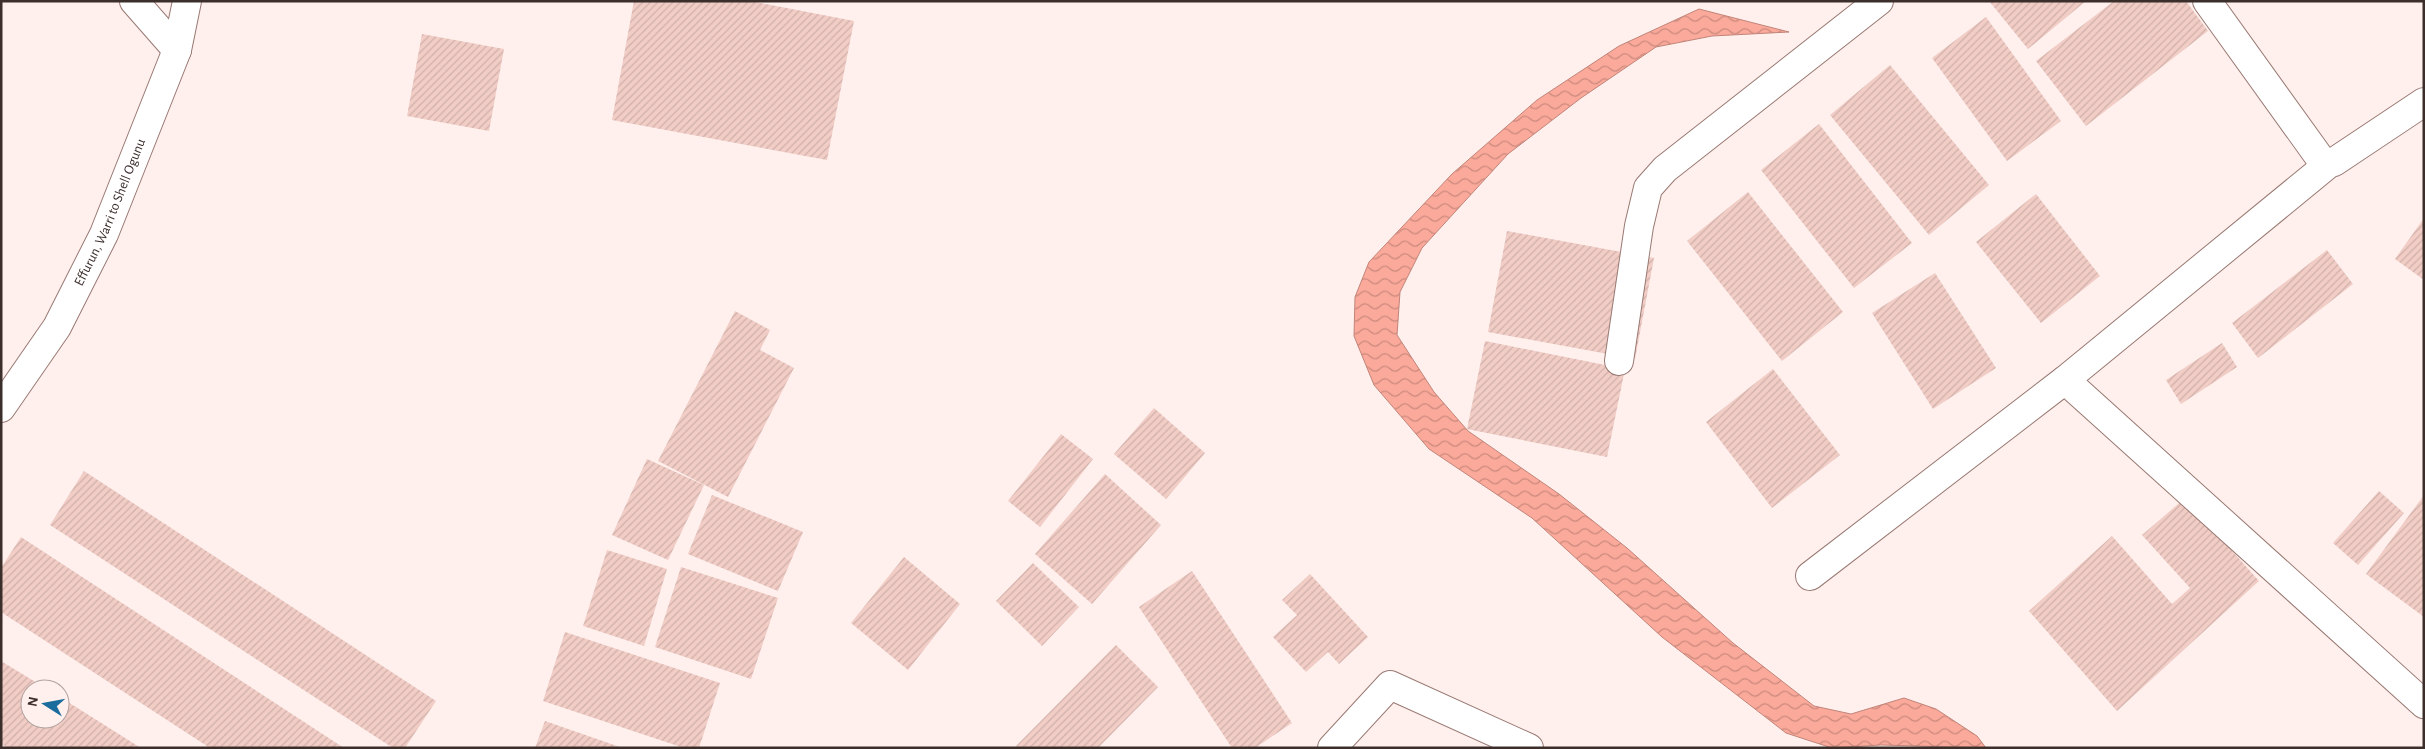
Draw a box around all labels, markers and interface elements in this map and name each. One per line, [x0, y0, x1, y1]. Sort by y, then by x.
street label: Effurun, Warri to Shell Ogunu [72, 137, 148, 288]
north arrow [20, 679, 70, 729]
text: N [25, 696, 41, 708]

